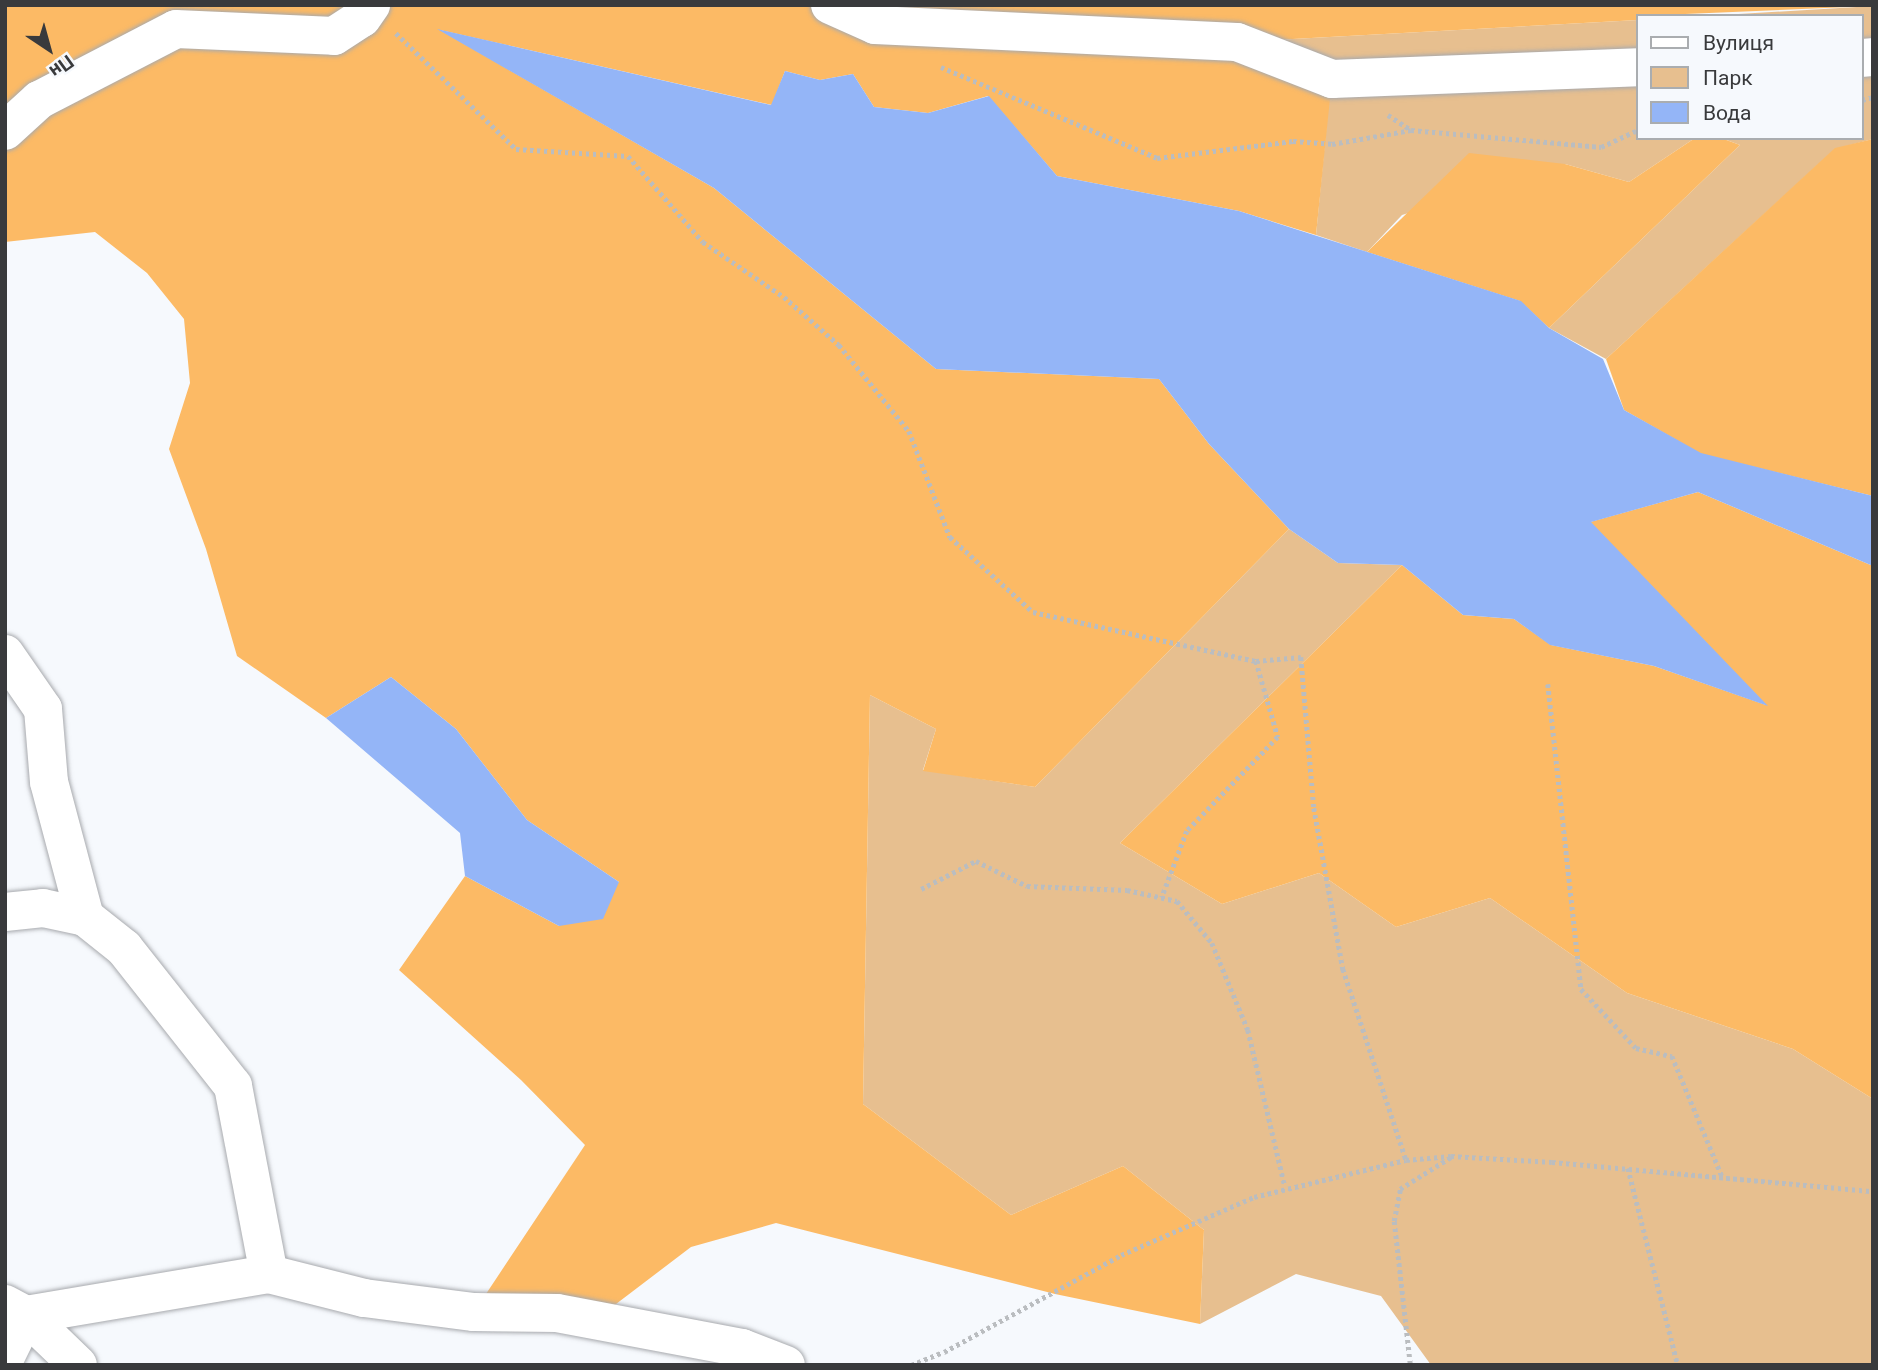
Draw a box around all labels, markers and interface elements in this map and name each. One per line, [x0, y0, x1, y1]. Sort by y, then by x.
north arrow [14, 14, 84, 84]
legend [1636, 14, 1864, 140]
text: Вулиця [1703, 31, 1774, 55]
text: Пн [45, 50, 78, 83]
text: Парк [1703, 66, 1753, 90]
text: Вода [1703, 101, 1751, 125]

